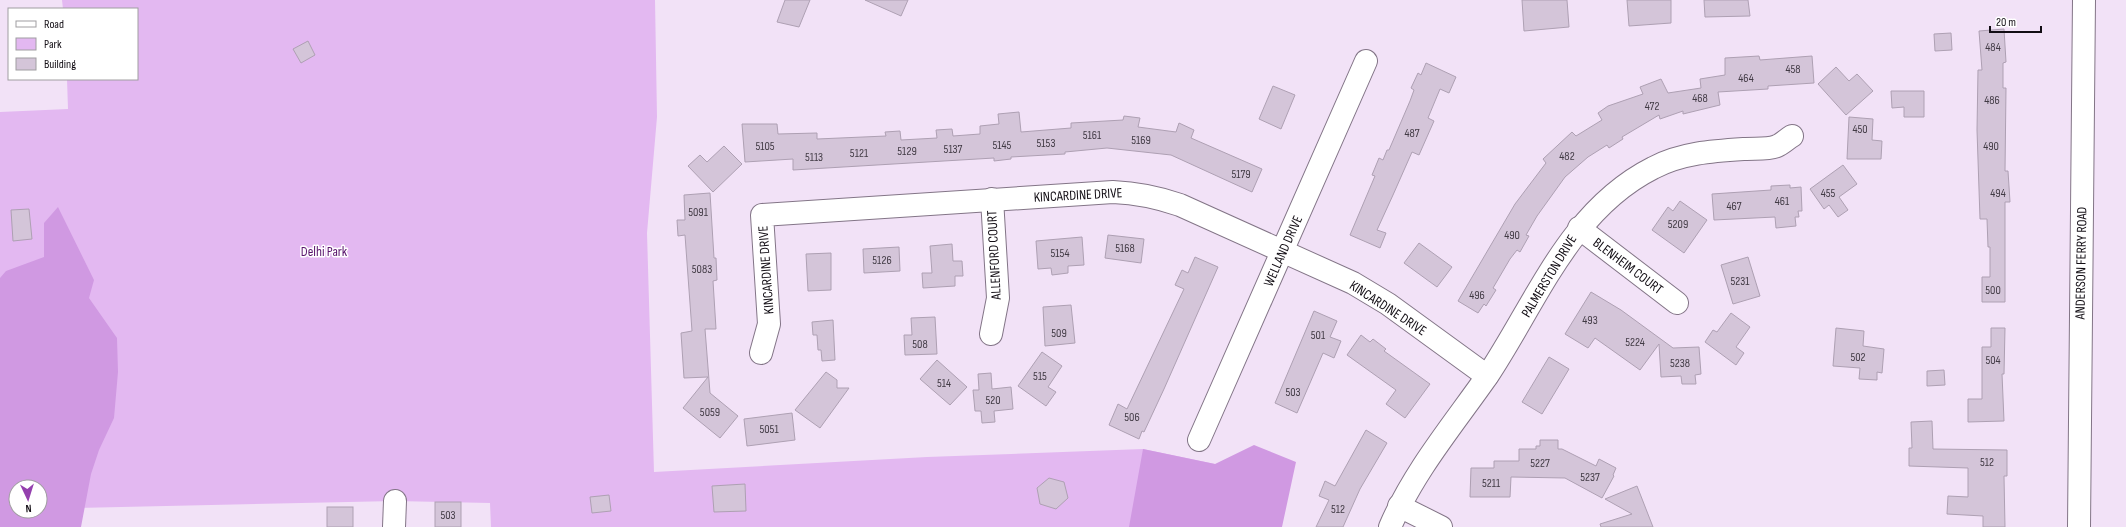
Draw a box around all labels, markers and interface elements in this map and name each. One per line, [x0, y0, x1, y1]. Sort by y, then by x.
legend [8, 8, 138, 80]
scale bar [1990, 8, 2041, 34]
text: 20 m [1996, 15, 2016, 30]
text: Road [44, 17, 64, 32]
text: Park [44, 37, 62, 52]
house number: 484 [1985, 40, 2001, 55]
text: Building [44, 57, 76, 72]
house number: 458 [1785, 62, 1801, 77]
house number: 464 [1738, 71, 1754, 86]
house number: 468 [1692, 91, 1708, 106]
house number: 486 [1984, 93, 2000, 108]
house number: 472 [1645, 99, 1659, 114]
house number: 450 [1852, 122, 1868, 137]
house number: 487 [1404, 126, 1420, 141]
house number: 5161 [1083, 128, 1102, 143]
house number: 5169 [1131, 133, 1151, 148]
house number: 5153 [1037, 136, 1055, 151]
house number: 5145 [993, 138, 1012, 153]
house number: 5105 [755, 139, 775, 154]
house number: 490 [1983, 139, 1999, 154]
house number: 5137 [944, 142, 963, 157]
house number: 5129 [897, 144, 917, 159]
house number: 5121 [850, 146, 869, 161]
house number: 482 [1559, 149, 1575, 164]
house number: 5113 [805, 150, 823, 165]
house number: 5179 [1231, 167, 1251, 182]
street label: KINCARDINE DRIVE [1033, 184, 1123, 206]
house number: 455 [1821, 186, 1836, 201]
house number: 494 [1990, 186, 2006, 201]
house number: 461 [1775, 194, 1790, 209]
house number: 467 [1726, 199, 1742, 214]
house number: 5091 [688, 205, 709, 220]
street label: ANDERSON FERRY ROAD [2072, 206, 2090, 320]
street label: ALLENFORD COURT [983, 210, 1005, 301]
street label: WELLAND DRIVE [1260, 213, 1306, 289]
house number: 5209 [1668, 217, 1688, 232]
street label: KINCARDINE DRIVE [754, 225, 778, 315]
house number: 490 [1504, 228, 1520, 243]
street label: PALMERSTON DRIVE [1518, 231, 1580, 320]
street label: BLENHEIM COURT [1590, 234, 1667, 298]
house number: 5168 [1115, 241, 1135, 256]
park label: Delhi Park [301, 243, 348, 260]
house number: 5154 [1051, 246, 1069, 261]
house number: 5126 [872, 253, 892, 268]
house number: 5083 [692, 262, 712, 277]
house number: 5231 [1730, 274, 1750, 289]
street label: KINCARDINE DRIVE [1346, 277, 1430, 339]
house number: 500 [1985, 283, 2001, 298]
house number: 496 [1469, 288, 1485, 303]
house number: 493 [1582, 313, 1598, 328]
house number: 509 [1051, 326, 1067, 341]
house number: 501 [1311, 328, 1326, 343]
house number: 5224 [1625, 335, 1645, 350]
house number: 508 [912, 337, 928, 352]
house number: 502 [1850, 350, 1866, 365]
house number: 504 [1985, 353, 2001, 368]
house number: 5238 [1670, 356, 1690, 371]
house number: 515 [1033, 369, 1047, 384]
house number: 514 [937, 376, 951, 391]
house number: 503 [1285, 385, 1301, 400]
house number: 520 [985, 393, 1001, 408]
house number: 5059 [700, 405, 720, 420]
house number: 506 [1124, 410, 1140, 425]
house number: 5051 [759, 422, 779, 437]
house number: 512 [1980, 455, 1994, 470]
house number: 5227 [1530, 456, 1550, 471]
house number: 5237 [1580, 470, 1600, 485]
house number: 5211 [1482, 476, 1501, 491]
north arrow [8, 479, 48, 519]
text: N [25, 502, 32, 515]
house number: 512 [1331, 502, 1345, 517]
house number: 503 [440, 508, 456, 523]

